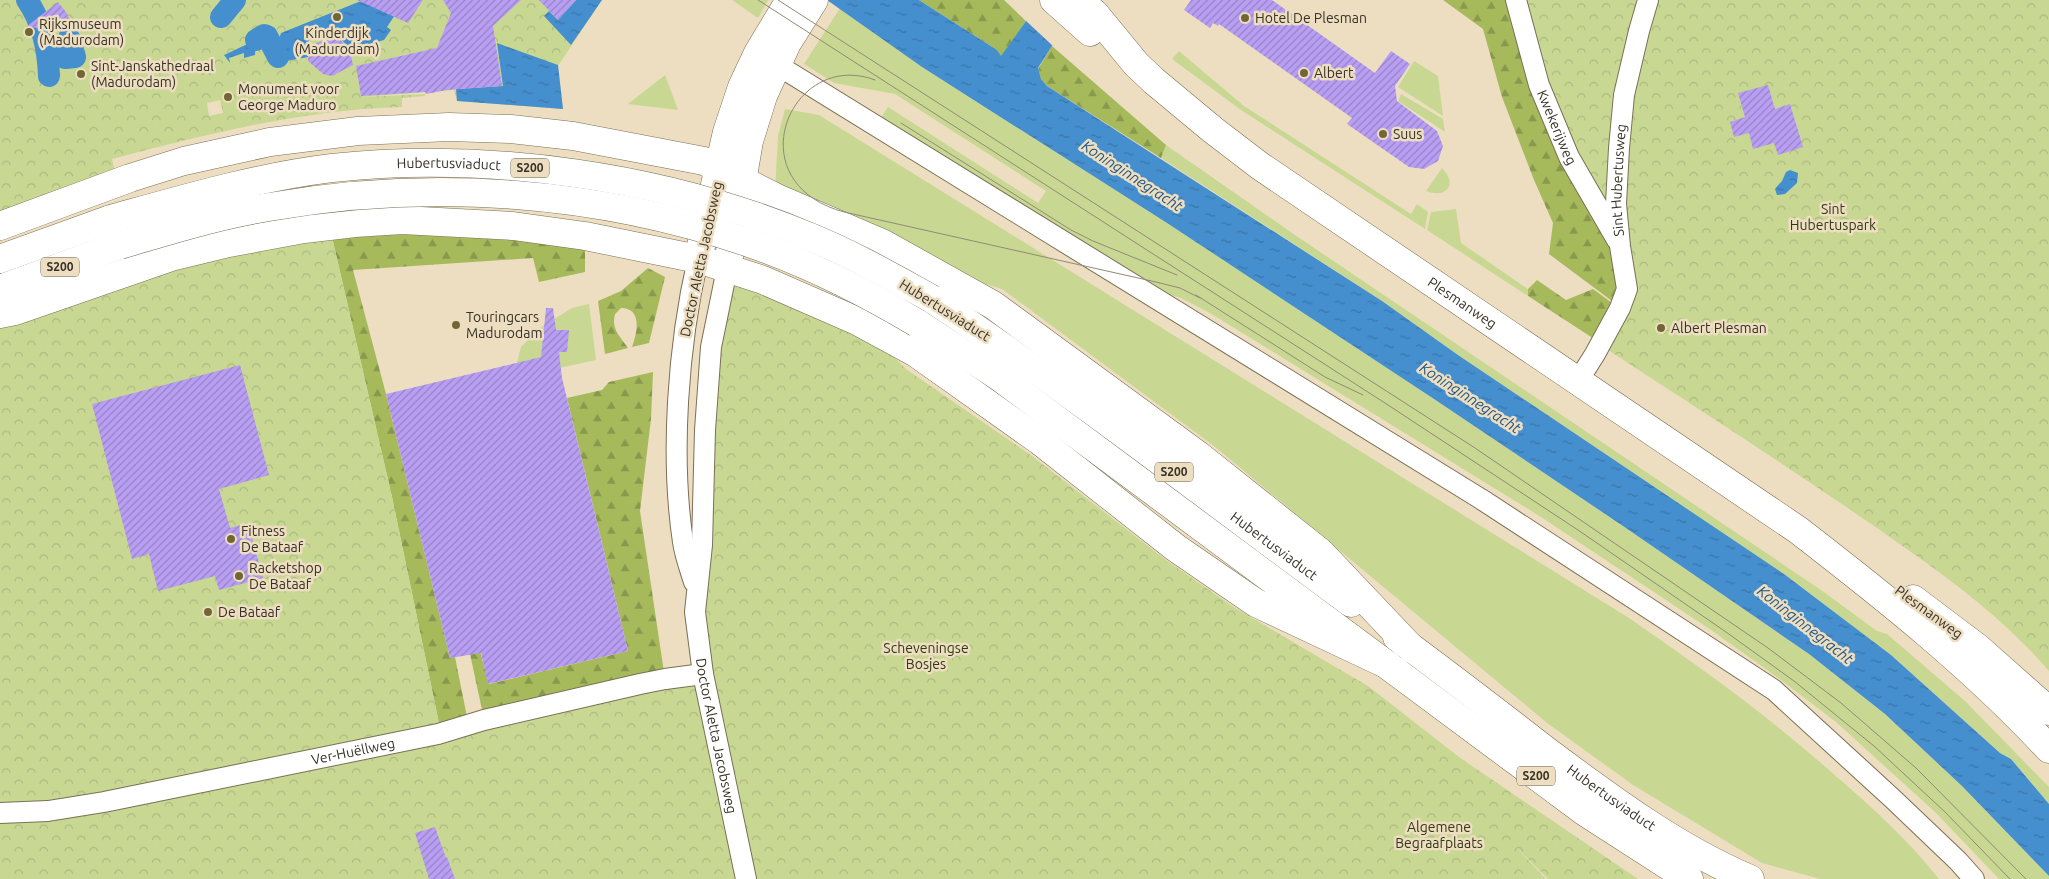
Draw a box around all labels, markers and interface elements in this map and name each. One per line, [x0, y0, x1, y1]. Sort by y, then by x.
place label: Hotel De Plesman [1255, 10, 1367, 26]
marker: Kinderdijk (Madurodam) [331, 11, 343, 23]
marker: Hotel De Plesman [1239, 12, 1251, 24]
place label: Rijksmuseum (Madurodam) [39, 16, 124, 48]
place label: Kinderdijk (Madurodam) [294, 25, 380, 57]
marker: Rijksmuseum (Madurodam) [23, 26, 35, 38]
place label: Sint-Janskathedraal (Madurodam) [91, 58, 214, 90]
place label: Albert [1314, 65, 1354, 81]
marker: Albert [1298, 67, 1310, 79]
marker: Sint-Janskathedraal (Madurodam) [75, 68, 87, 80]
place label: Monument voor George Maduro [238, 81, 340, 113]
street label: Kwekerijweg [1534, 87, 1580, 168]
marker: Monument voor George Maduro [222, 91, 234, 103]
street label: Sint Hubertusweg [1608, 123, 1629, 237]
place label: Suus [1393, 126, 1422, 142]
marker: Suus [1377, 128, 1389, 140]
water label: Koninginnegracht [1079, 137, 1186, 215]
street label: Hubertusviaduct [396, 155, 502, 173]
road number: S200 [511, 158, 549, 178]
street label: Doctor Aletta Jacobsweg [677, 180, 725, 338]
park label: Sint Hubertuspark [1790, 201, 1876, 233]
road number: S200 [41, 258, 79, 276]
street label: Plesmanweg [1425, 274, 1500, 332]
street label: Hubertusviaduct [897, 276, 994, 345]
place label: Touringcars Madurodam [466, 309, 543, 341]
marker: Touringcars Madurodam [450, 319, 462, 331]
place label: Albert Plesman [1671, 320, 1767, 336]
marker: Albert Plesman [1655, 322, 1667, 334]
water label: Koninginnegracht [1417, 359, 1524, 437]
road number: S200 [1155, 462, 1193, 482]
street label: Hubertusviaduct [1228, 508, 1321, 584]
place label: Fitness De Bataaf [241, 523, 304, 555]
marker: Fitness De Bataaf [225, 533, 237, 545]
place label: Racketshop De Bataaf [249, 560, 322, 592]
marker: Racketshop De Bataaf [233, 570, 245, 582]
water label: Koninginnegracht [1754, 582, 1857, 667]
street label: Plesmanweg [1892, 582, 1966, 642]
place label: De Bataaf [218, 604, 281, 620]
marker: De Bataaf [202, 606, 214, 618]
park label: Scheveningse Bosjes [883, 640, 969, 672]
street label: Doctor Aletta Jacobsweg [693, 657, 740, 815]
street label: Ver-Huëllweg [310, 735, 396, 768]
street label: Hubertusviaduct [1564, 761, 1659, 834]
road number: S200 [1517, 766, 1555, 786]
park label: Algemene Begraafplaats [1395, 819, 1483, 851]

